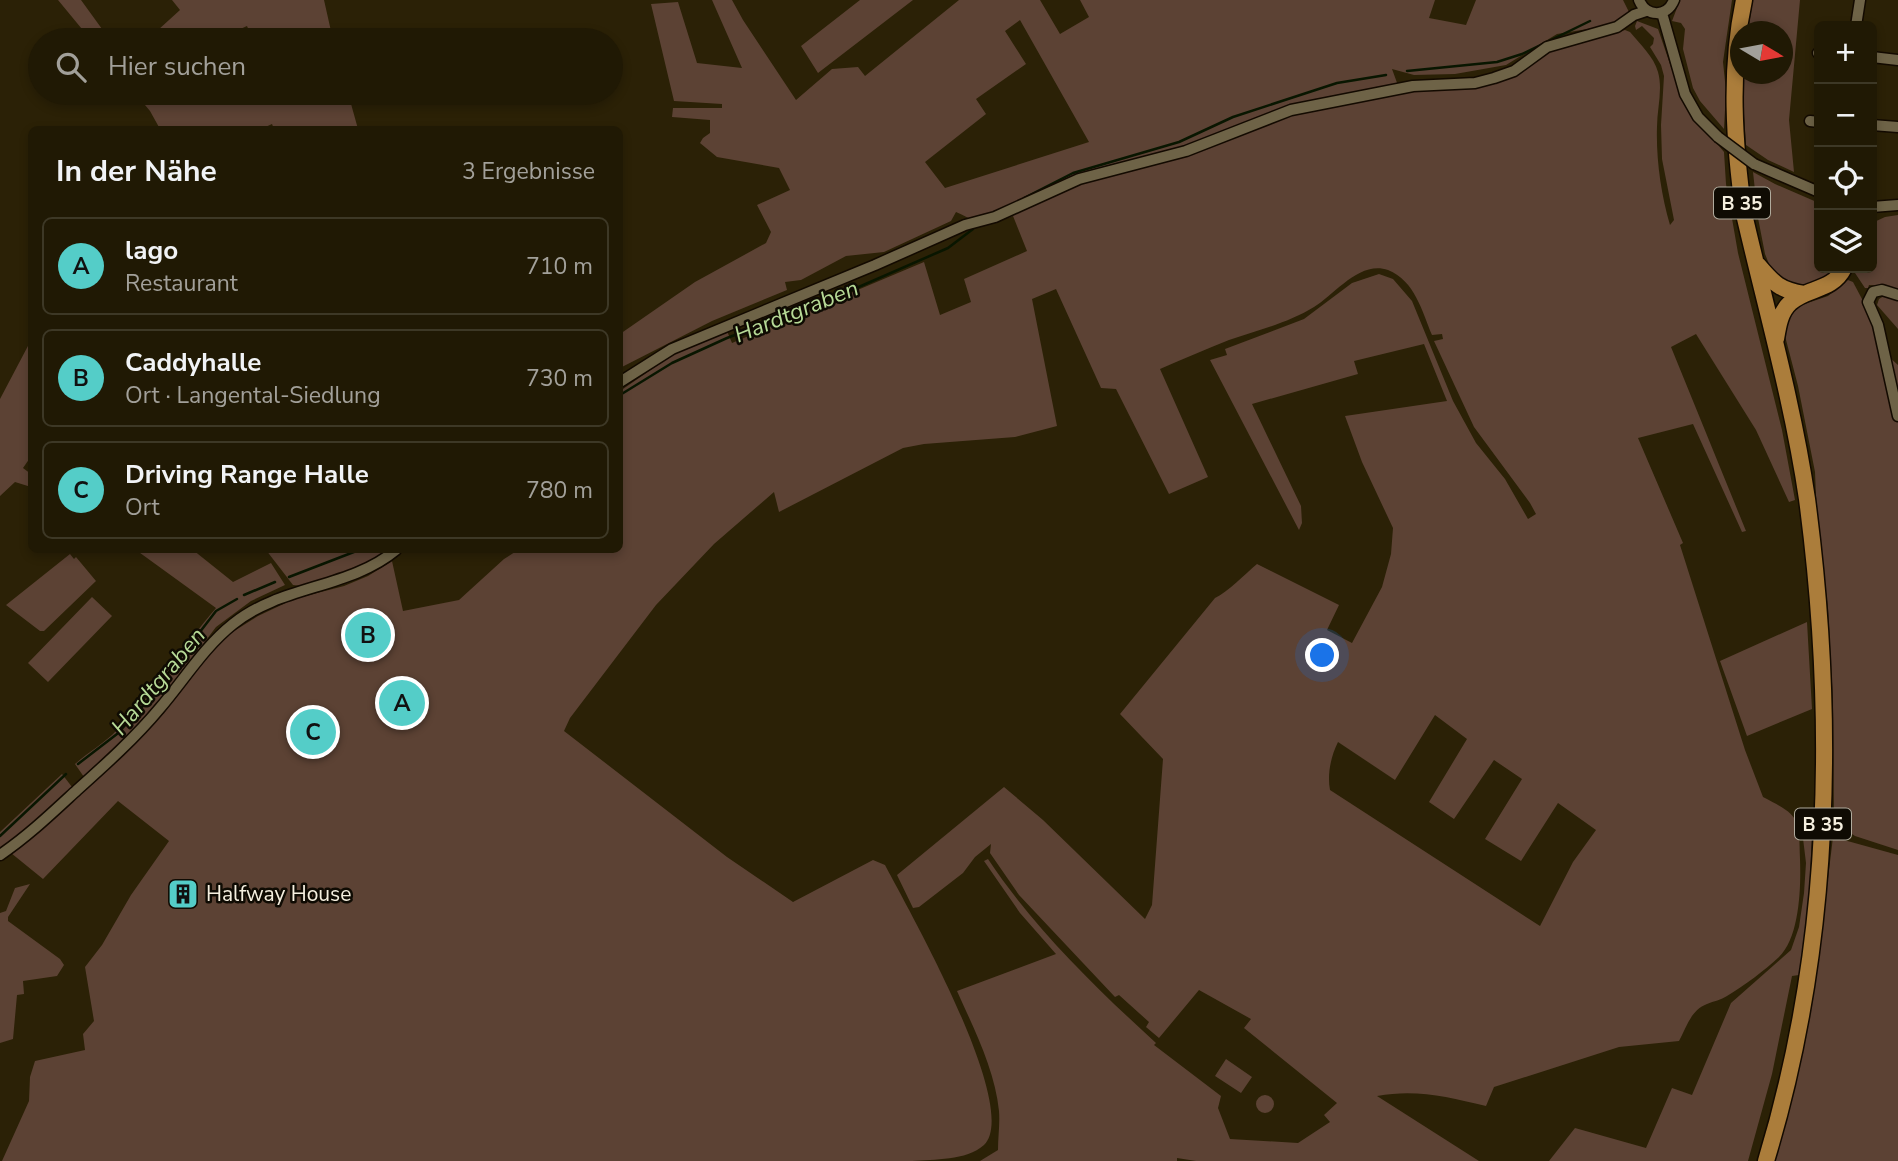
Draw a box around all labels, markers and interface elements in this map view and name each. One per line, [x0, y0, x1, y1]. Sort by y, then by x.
north arrow [1730, 21, 1793, 84]
map controls [1814, 21, 1877, 273]
button: + [1814, 21, 1877, 84]
search box [28, 28, 623, 105]
icon: search [52, 48, 90, 86]
text: Hier suchen [108, 49, 246, 84]
button: − [1814, 84, 1877, 147]
button: locate [1814, 147, 1877, 210]
text: In der Nähe [56, 151, 217, 192]
text: 3 Ergebnisse [462, 156, 595, 187]
road number: B 35 [1714, 188, 1770, 218]
button: layers [1814, 210, 1877, 273]
text: lago [125, 233, 178, 268]
text: A [72, 251, 90, 282]
text: 710 m [526, 251, 593, 282]
text: Restaurant [125, 268, 238, 299]
water label: Hardtgraben [729, 272, 863, 350]
text: Caddyhalle [125, 345, 261, 380]
text: B [73, 363, 89, 394]
text: 730 m [526, 363, 593, 394]
text: Ort · Langental-Siedlung [125, 380, 381, 411]
text: Driving Range Halle [125, 457, 369, 492]
text: C [73, 475, 89, 506]
text: 780 m [526, 475, 593, 506]
text: Ort [125, 492, 160, 523]
pin: B [345, 609, 391, 661]
water label: Hardtgraben [104, 621, 213, 742]
your location [1305, 638, 1339, 672]
pin: A [379, 677, 425, 729]
pin: C [290, 706, 336, 758]
road number: B 35 [1795, 808, 1851, 839]
building icon: Halfway House [166, 877, 200, 911]
place label: Halfway House [206, 880, 351, 908]

